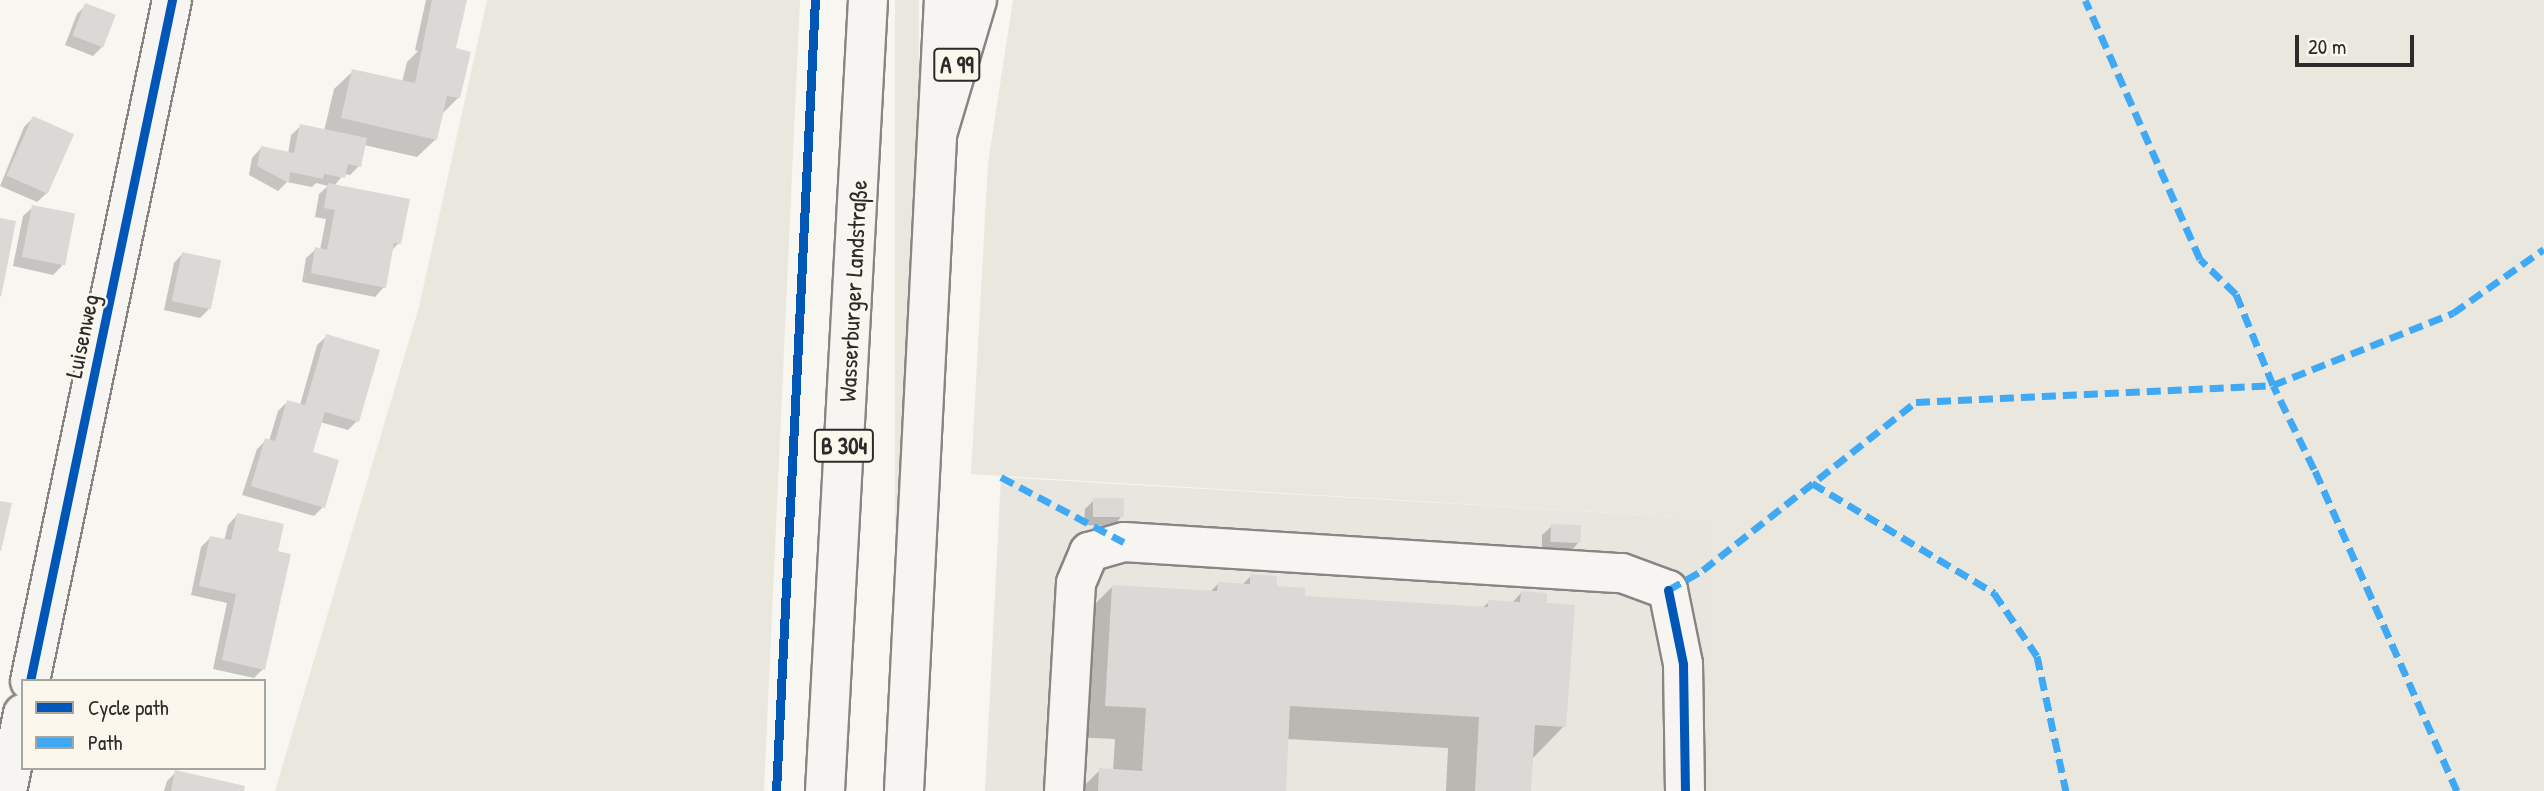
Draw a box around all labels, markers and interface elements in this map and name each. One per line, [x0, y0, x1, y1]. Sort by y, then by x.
scale bar [2299, 21, 2418, 65]
text: 20 m [2308, 32, 2346, 61]
road number: A 99 [932, 46, 982, 85]
street label: Wasserburger Landstraße [833, 179, 873, 403]
street label: Luisenweg [59, 291, 105, 381]
road number: B 304 [812, 426, 876, 466]
legend [21, 679, 266, 770]
text: Cycle path [88, 693, 169, 722]
text: Path [88, 728, 122, 757]

